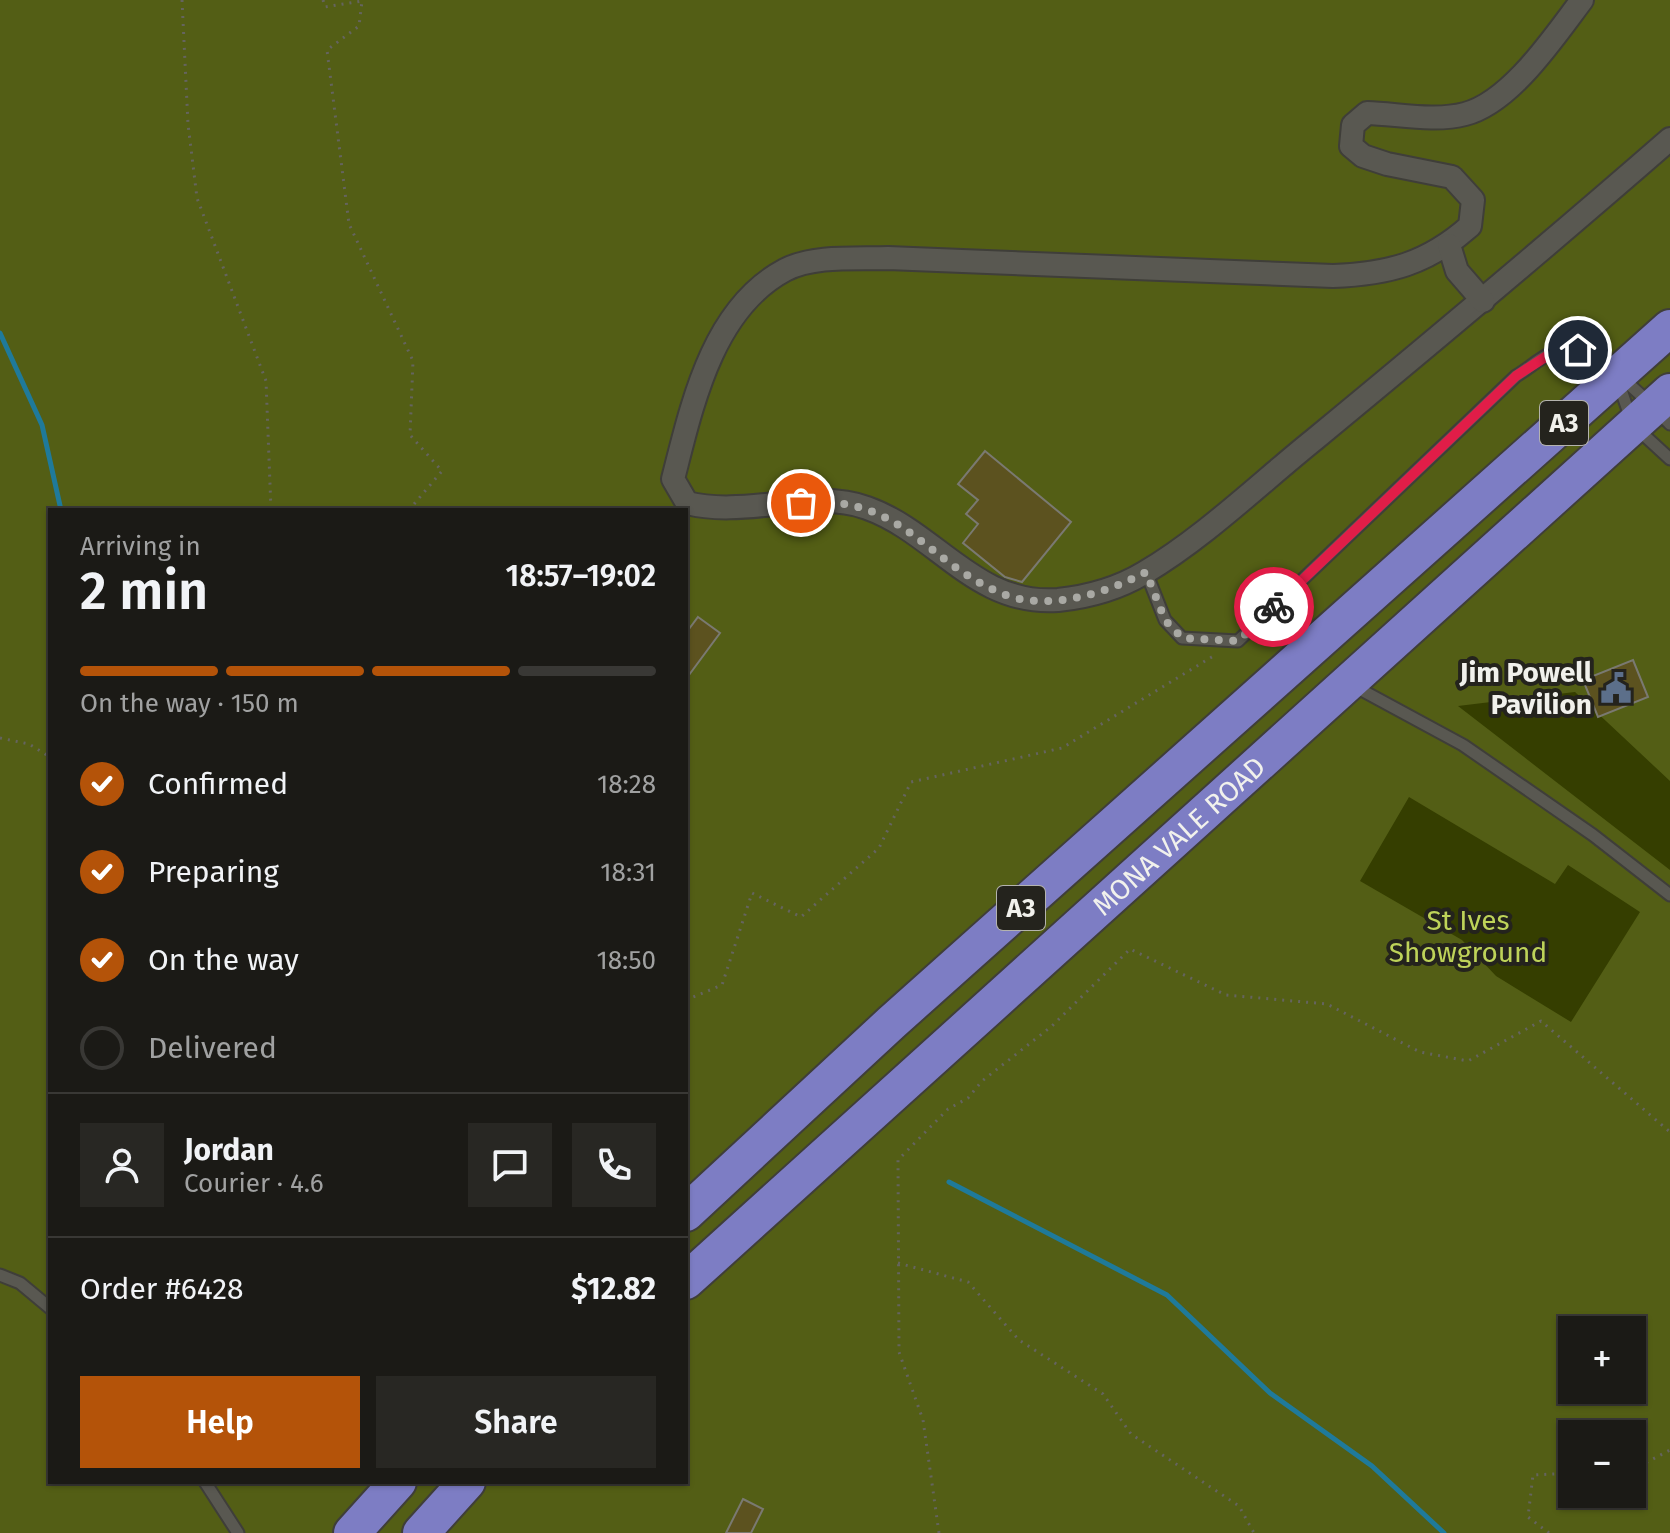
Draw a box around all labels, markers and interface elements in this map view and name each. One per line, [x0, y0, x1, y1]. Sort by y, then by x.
pin [1544, 316, 1612, 384]
icon: home [1556, 328, 1600, 372]
road number: A3 [1540, 401, 1588, 445]
pin [767, 469, 835, 537]
icon: bag [779, 481, 823, 525]
text: Arriving in [80, 531, 201, 562]
text: 18:57–19:02 [505, 558, 656, 594]
text: 2 min [80, 560, 208, 623]
courier [1234, 567, 1314, 647]
icon: bike [1252, 585, 1296, 629]
place label: Jim Powell Pavilion [1459, 656, 1593, 721]
public building icon: Jim Powell Pavilion [1599, 671, 1633, 705]
text: On the way · 150 m [80, 688, 299, 719]
street label: MONA VALE ROAD [1086, 750, 1272, 923]
icon: check [80, 762, 124, 806]
text: Confirmed [148, 766, 288, 802]
text: 18:28 [597, 769, 656, 800]
icon: check [80, 850, 124, 894]
text: Preparing [148, 854, 279, 890]
text: 18:31 [600, 857, 656, 888]
road number: A3 [997, 886, 1045, 930]
park label: St Ives Showground [1389, 904, 1547, 969]
icon: check [80, 938, 124, 982]
text: On the way [148, 942, 299, 978]
text: 18:50 [597, 945, 656, 976]
text: Delivered [148, 1030, 277, 1066]
button: person [80, 1123, 164, 1207]
button: chat [468, 1123, 552, 1207]
button: phone [572, 1123, 656, 1207]
text: Jordan [184, 1132, 274, 1168]
text: Courier · 4.6 [184, 1168, 324, 1199]
text: Order #6428 [80, 1271, 244, 1307]
text: $12.82 [571, 1271, 656, 1307]
map controls [1558, 1316, 1646, 1508]
button: + [1558, 1316, 1646, 1404]
button: Help [80, 1376, 360, 1468]
button: Share [376, 1376, 656, 1468]
button: − [1558, 1420, 1646, 1508]

